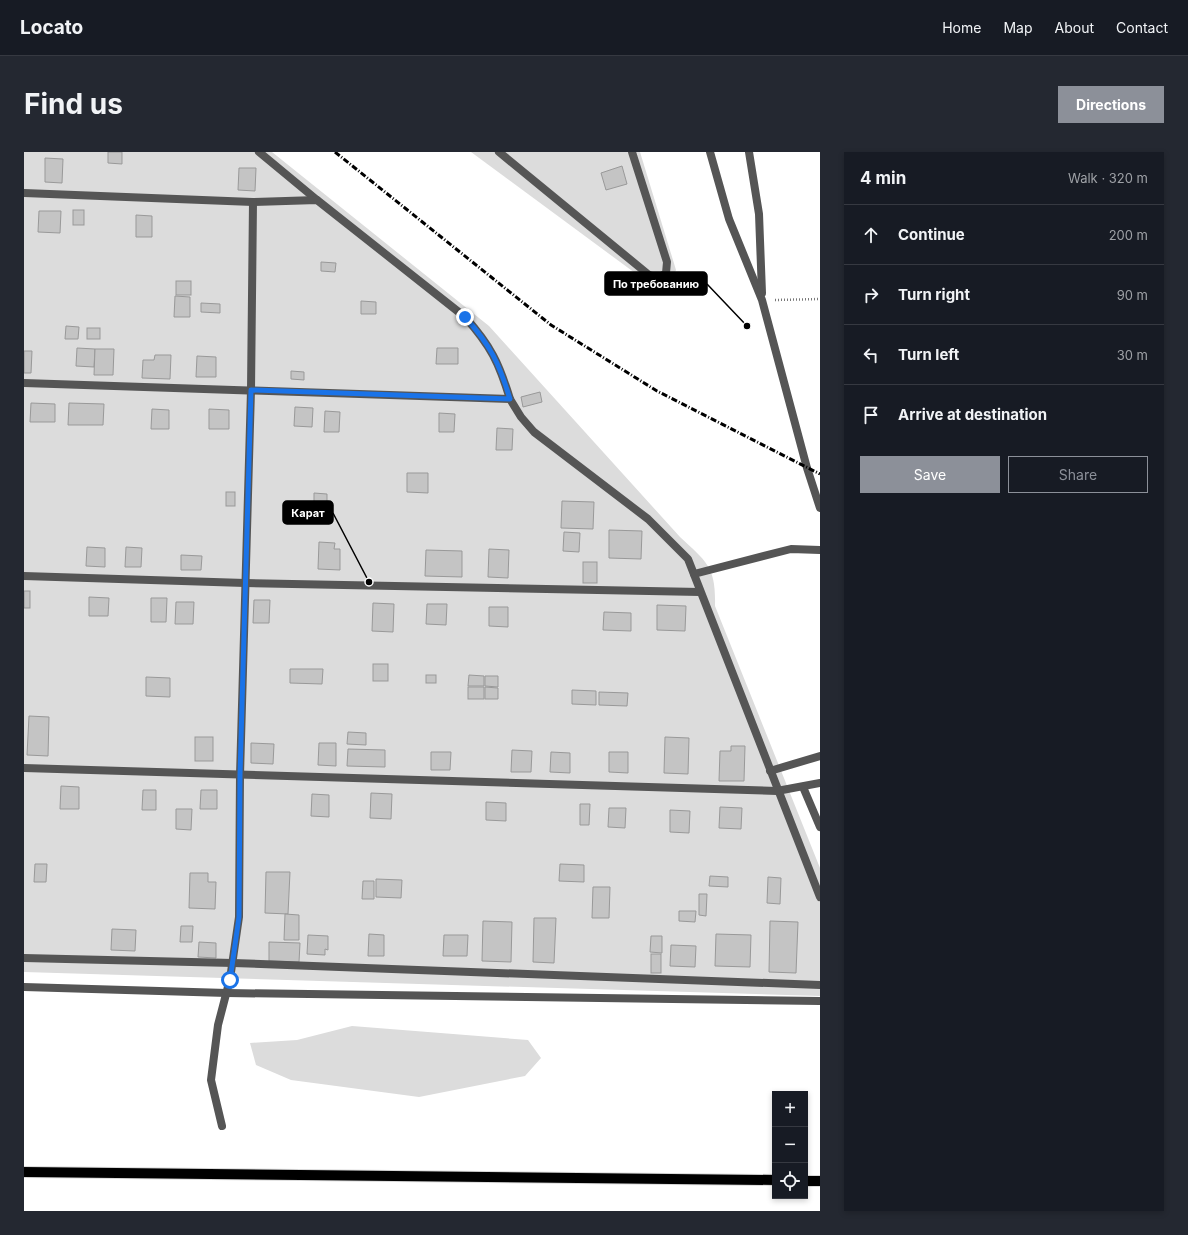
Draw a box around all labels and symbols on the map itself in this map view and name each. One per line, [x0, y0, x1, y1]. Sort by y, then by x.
callout: По требованию [605, 272, 707, 295]
text: По требованию [613, 277, 700, 291]
route end [456, 308, 474, 326]
callout: Карат [283, 501, 333, 524]
text: Карат [291, 506, 325, 520]
route start [221, 971, 239, 989]

